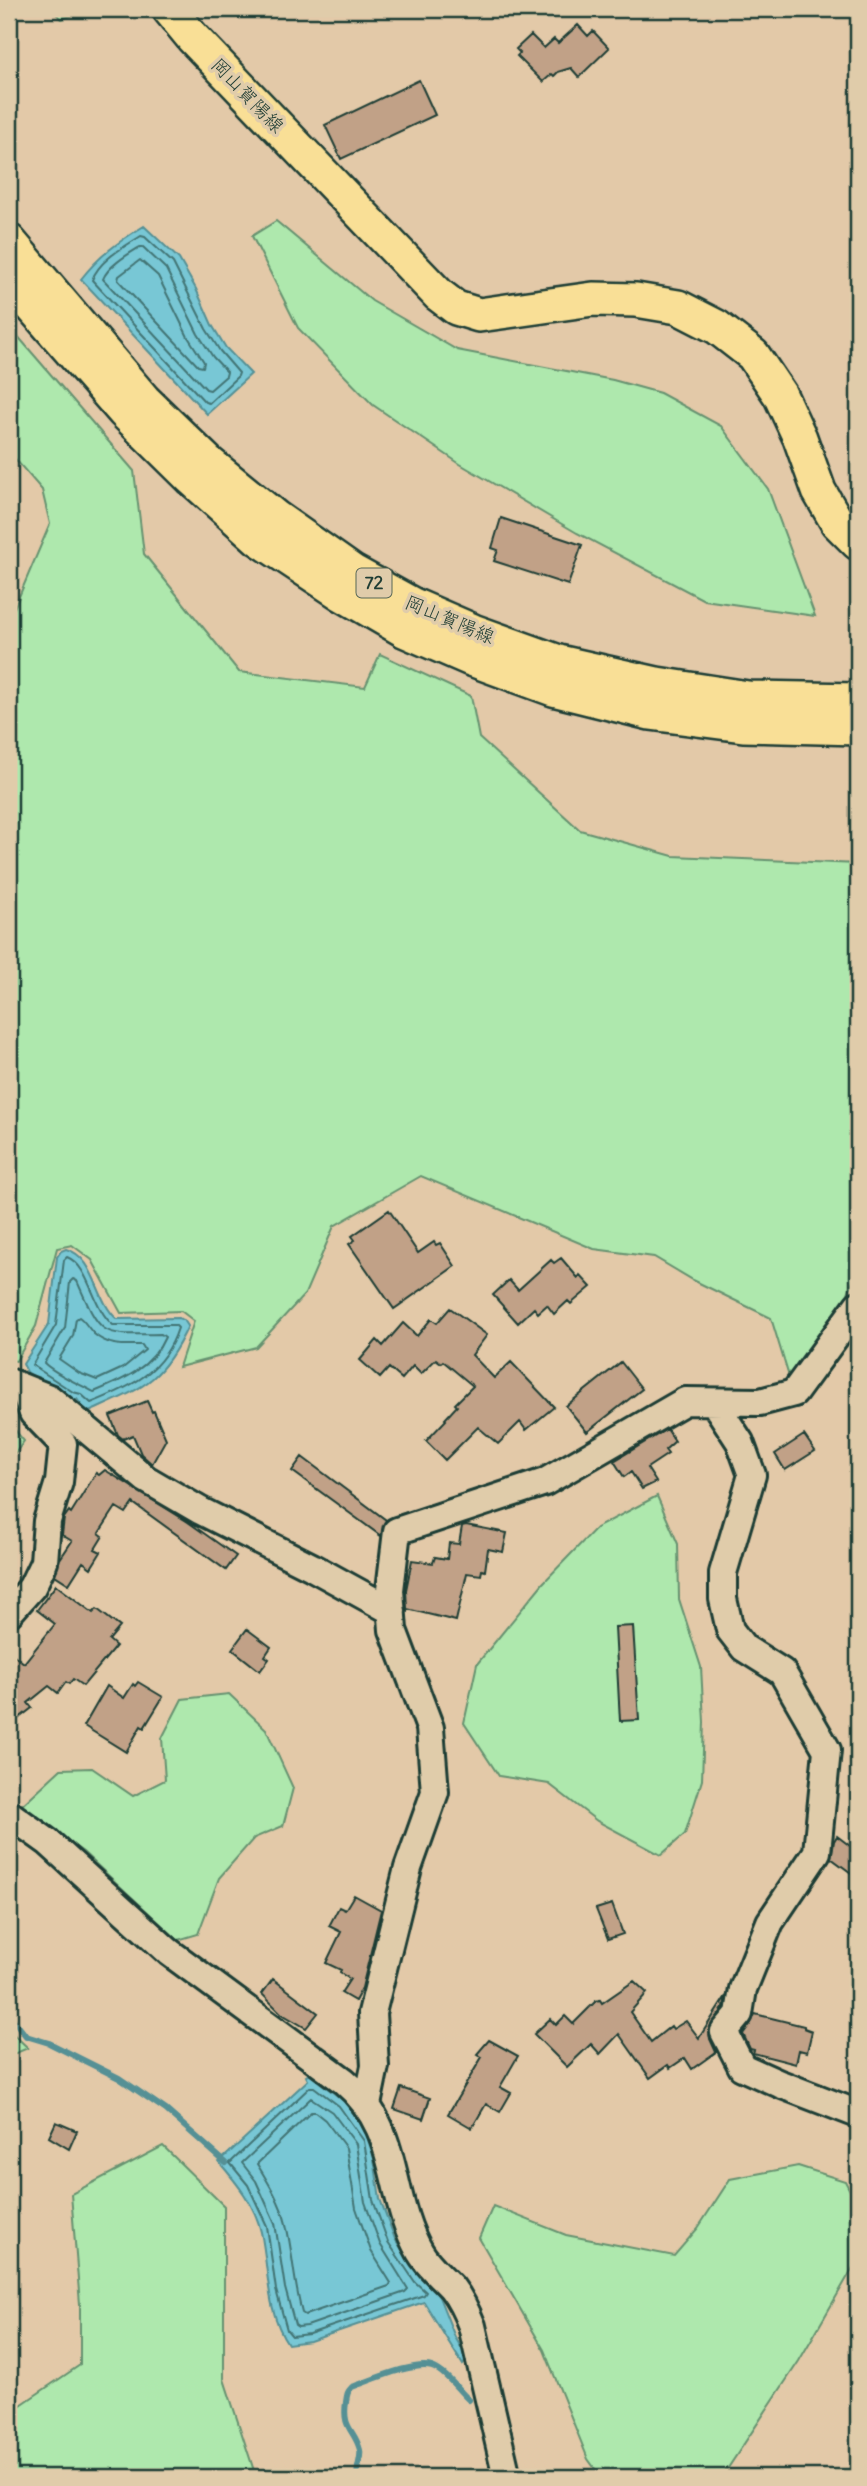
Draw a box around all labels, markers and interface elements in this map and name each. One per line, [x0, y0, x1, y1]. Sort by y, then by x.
street label: 岡山賀陽線 [206, 52, 290, 138]
road number: 72 [356, 568, 392, 598]
street label: 岡山賀陽線 [402, 589, 498, 649]

